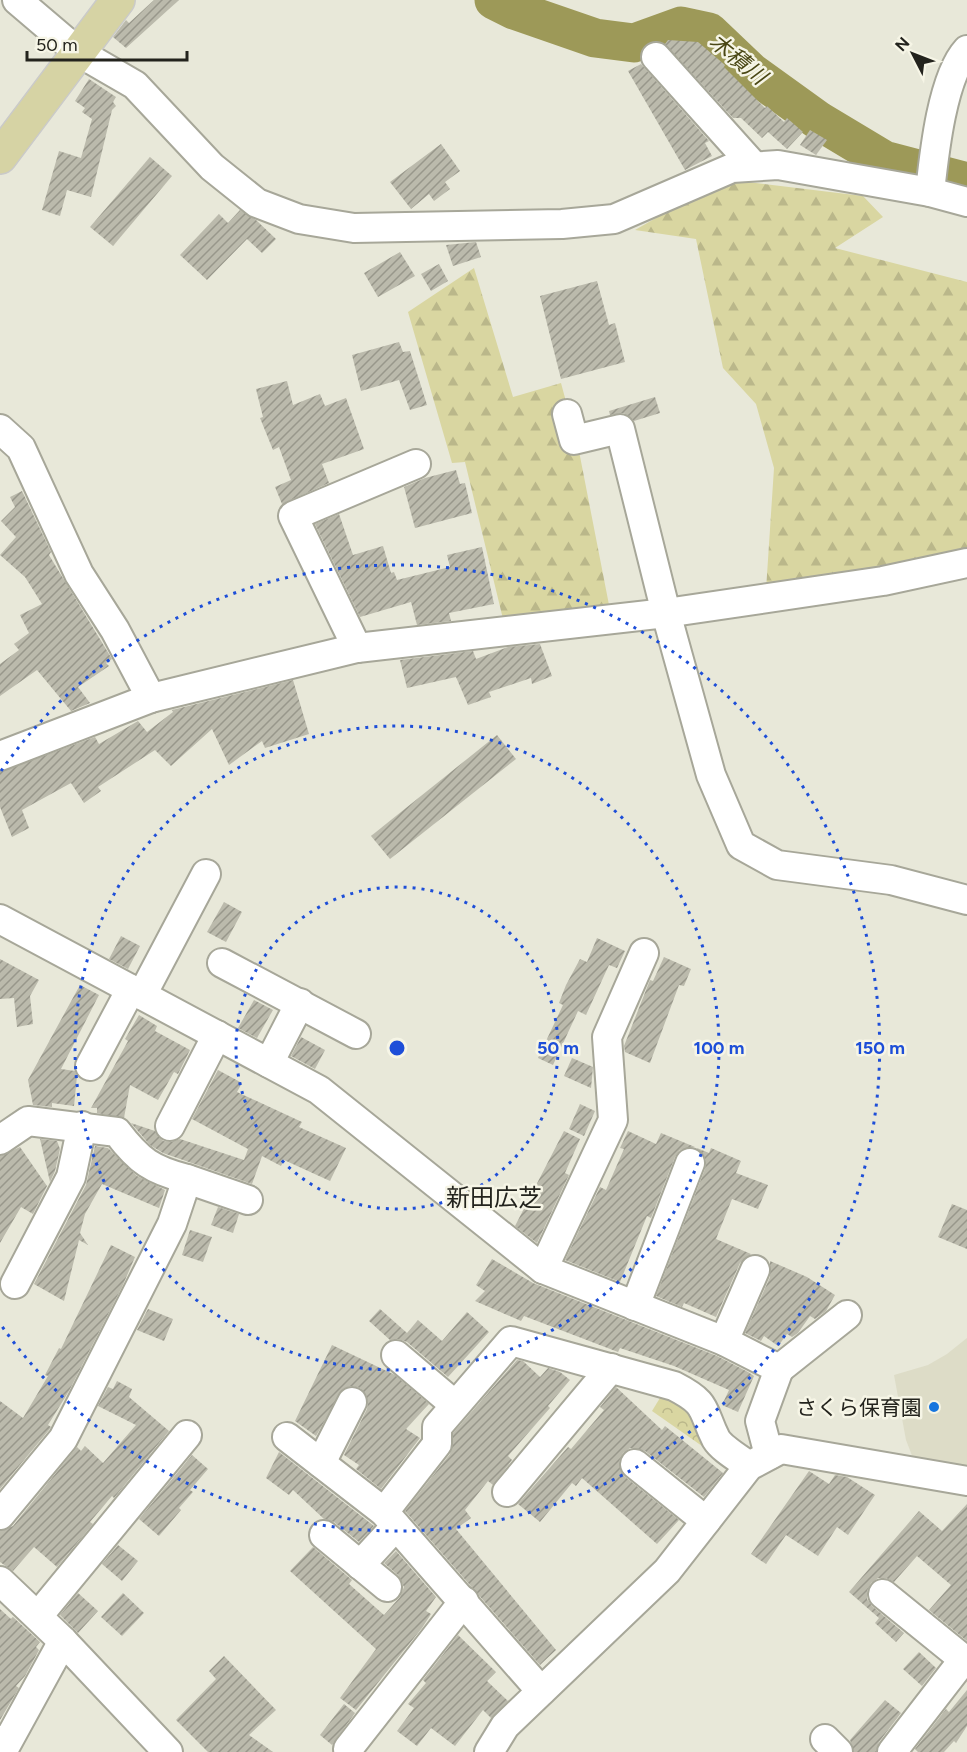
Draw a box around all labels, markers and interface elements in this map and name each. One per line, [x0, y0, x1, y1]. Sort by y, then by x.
scale bar [27, 24, 188, 62]
north arrow [883, 24, 943, 84]
water label: 木積川 [704, 28, 774, 92]
text: N [891, 33, 913, 55]
text: 50 m [36, 34, 78, 56]
text: 50 m [537, 1037, 579, 1059]
text: 100 m [694, 1037, 744, 1059]
text: 150 m [855, 1037, 905, 1059]
centre of rings [387, 1038, 407, 1058]
district label: 新田広芝 [446, 1183, 542, 1212]
place label: さくら保育園 [796, 1395, 922, 1420]
marker: さくら保育園 [927, 1400, 941, 1414]

